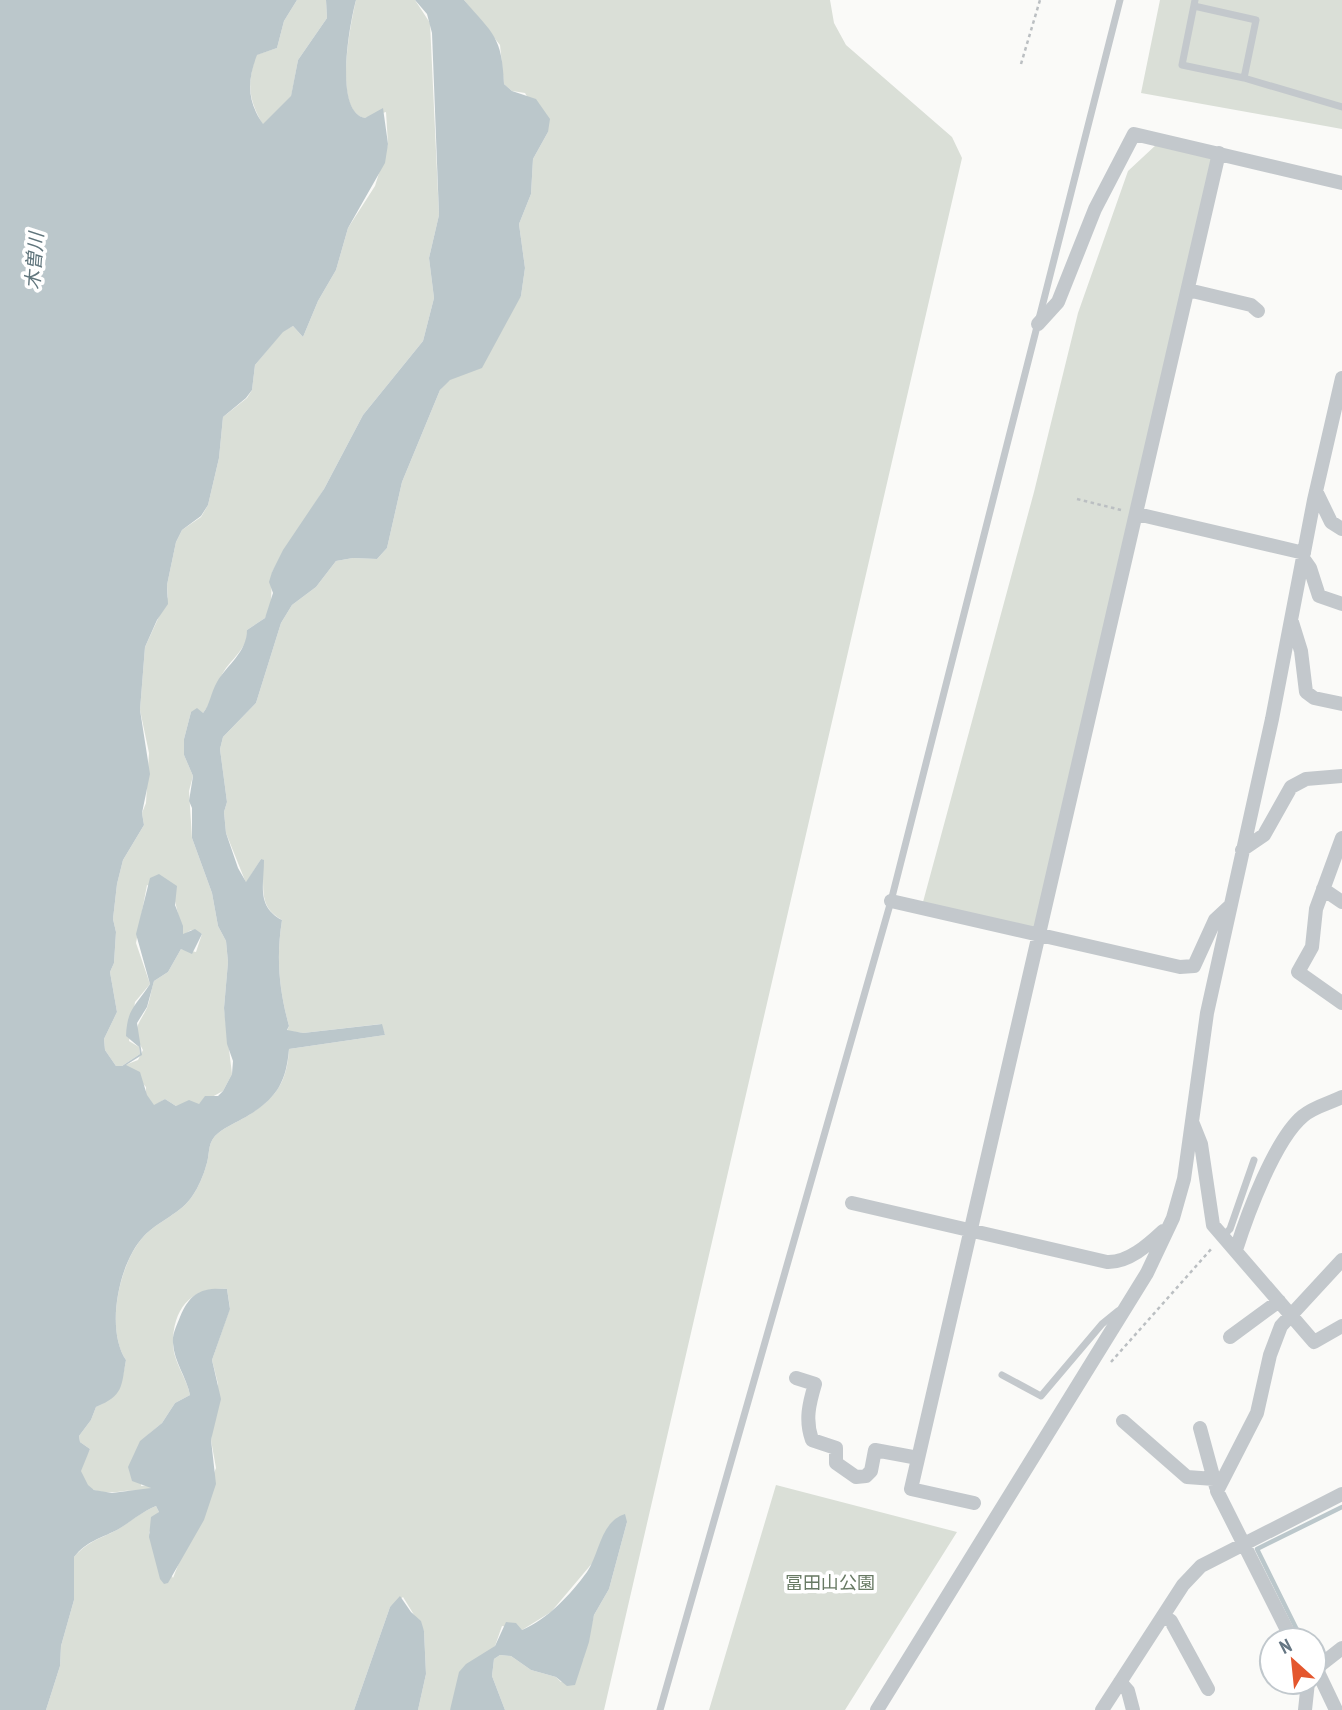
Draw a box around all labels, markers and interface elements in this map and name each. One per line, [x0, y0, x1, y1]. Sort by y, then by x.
water label: 木曽川 [20, 230, 48, 290]
park label: 冨田山公園 [785, 1571, 875, 1594]
north arrow [1258, 1626, 1328, 1696]
text: N [1275, 1633, 1295, 1659]

